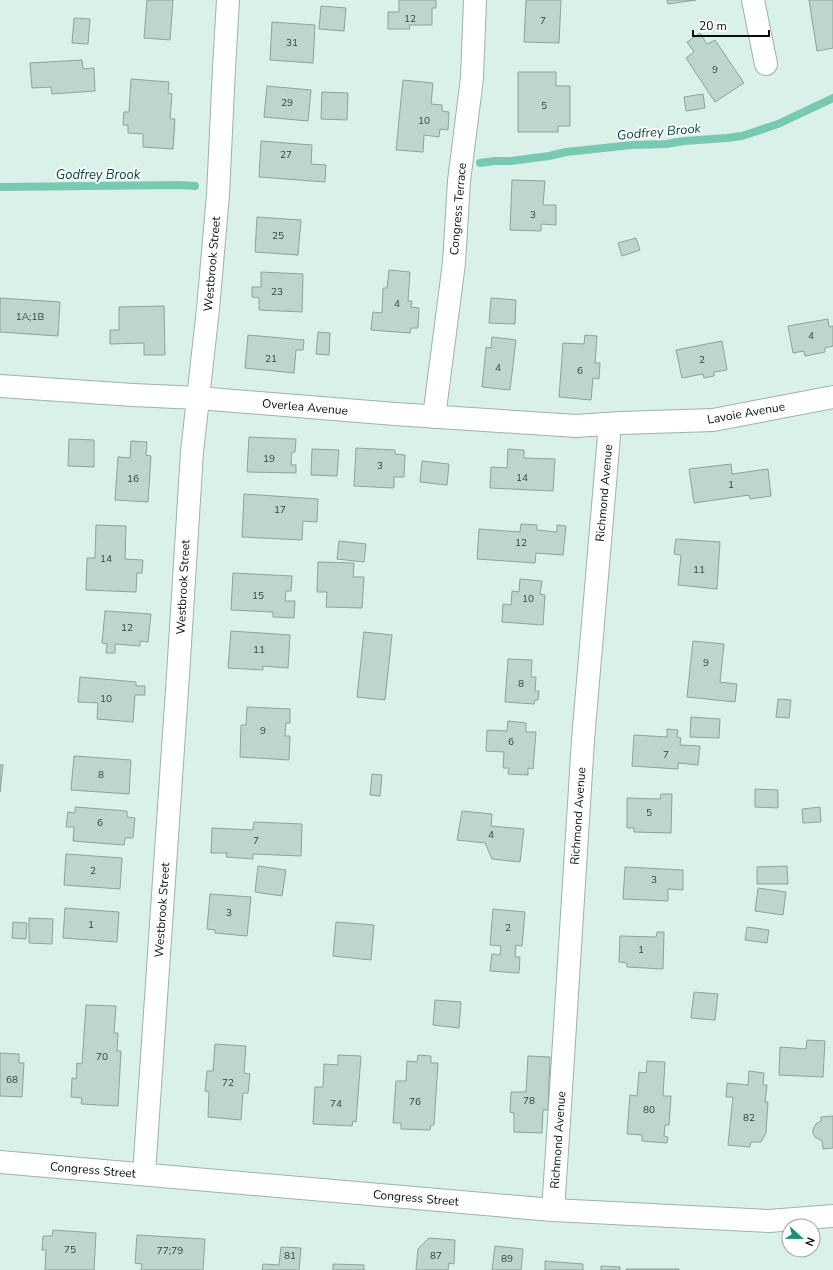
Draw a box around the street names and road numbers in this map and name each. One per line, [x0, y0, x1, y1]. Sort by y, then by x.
street label: Congress Terrace [446, 162, 470, 256]
street label: Westbrook Street [200, 215, 224, 312]
street label: Overlea Avenue [261, 395, 349, 419]
street label: Lavoie Avenue [706, 398, 786, 428]
street label: Richmond Avenue [592, 444, 616, 542]
street label: Westbrook Street [173, 538, 194, 635]
street label: Richmond Avenue [567, 767, 589, 865]
street label: Westbrook Street [151, 861, 173, 958]
street label: Richmond Avenue [547, 1091, 569, 1189]
street label: Congress Street [49, 1158, 137, 1182]
street label: Congress Street [372, 1186, 460, 1210]

